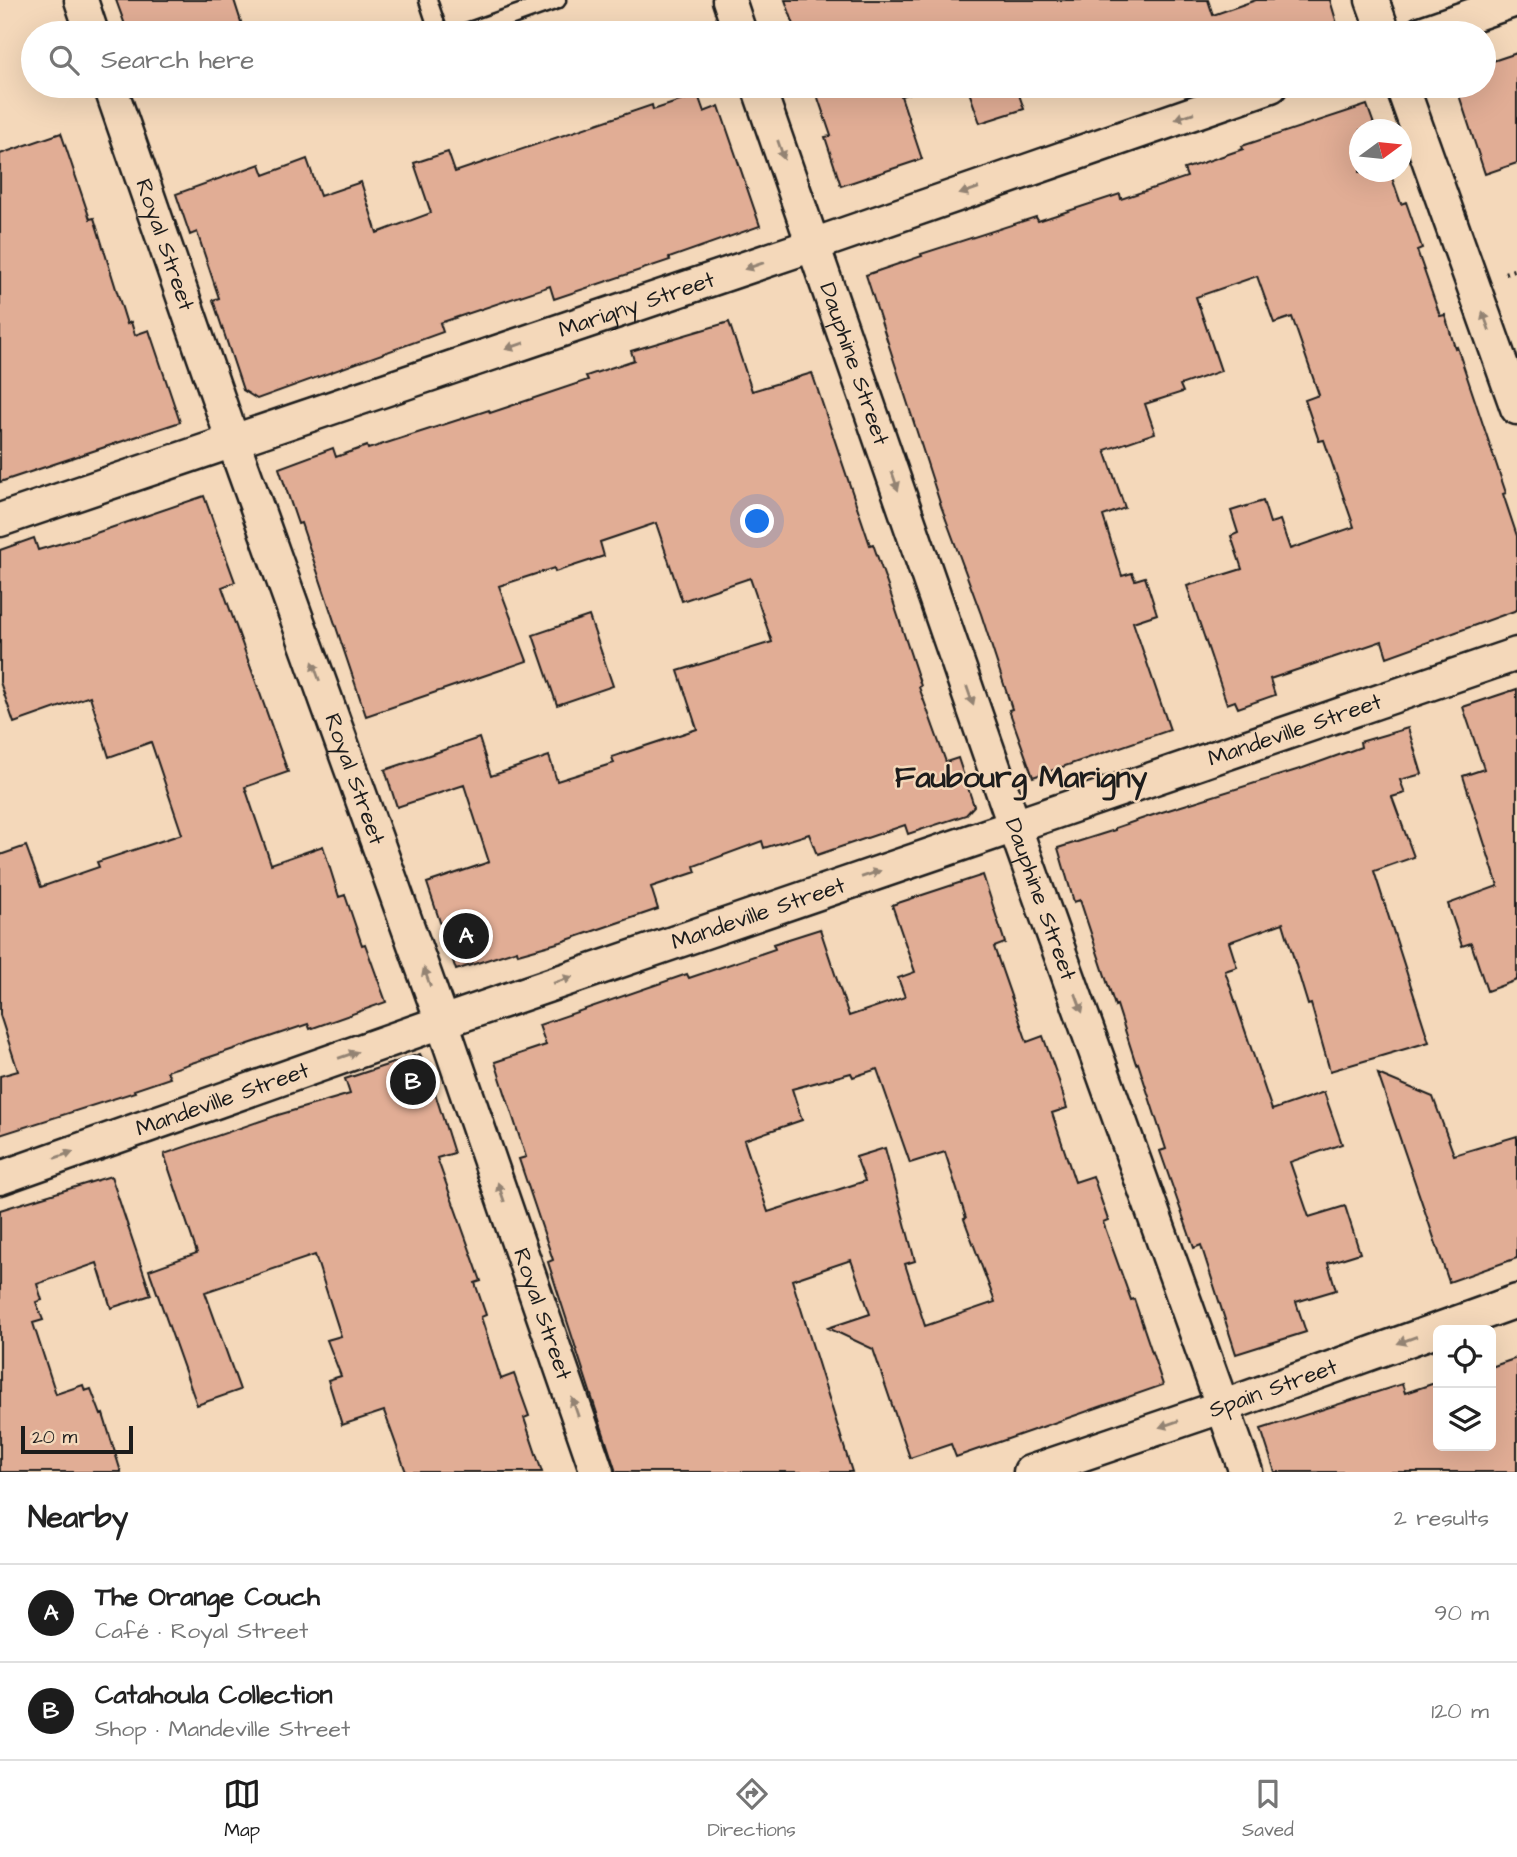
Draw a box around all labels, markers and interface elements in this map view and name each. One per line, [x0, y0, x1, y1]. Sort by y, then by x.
search box [21, 21, 1496, 98]
icon: search [45, 41, 83, 79]
text: Search here [101, 42, 254, 78]
one-way arrow [1173, 111, 1194, 122]
north arrow [1349, 119, 1412, 182]
one-way arrow [776, 140, 787, 161]
street label: Royal Street [127, 175, 203, 316]
one-way arrow [958, 186, 979, 197]
one-way arrow [743, 261, 764, 271]
street label: Marigny Street [554, 263, 720, 346]
street label: Dauphine Street [811, 278, 897, 450]
one-way arrow [1480, 310, 1491, 331]
one-way arrow [504, 341, 525, 352]
one-way arrow [890, 471, 901, 492]
your location [740, 504, 774, 538]
one-way arrow [310, 661, 321, 682]
one-way arrow [965, 685, 976, 706]
street label: Mandeville Street [1203, 685, 1387, 775]
street label: Royal Street [316, 709, 393, 850]
district label: Faubourg Marigny [895, 757, 1148, 801]
street label: Dauphine Street [997, 814, 1085, 985]
one-way arrow [860, 868, 881, 879]
street label: Mandeville Street [667, 869, 850, 958]
pin: A [443, 910, 489, 962]
one-way arrow [421, 967, 432, 988]
one-way arrow [553, 974, 574, 985]
one-way arrow [1074, 992, 1085, 1013]
one-way arrow [338, 1049, 359, 1060]
street label: Mandeville Street [131, 1054, 314, 1145]
pin: B [390, 1056, 436, 1108]
one-way arrow [54, 1149, 75, 1160]
one-way arrow [495, 1182, 506, 1203]
street label: Royal Street [505, 1244, 580, 1385]
map controls [1433, 1325, 1496, 1451]
button: locate [1433, 1325, 1496, 1388]
one-way arrow [1396, 1335, 1417, 1346]
street label: Spain Street [1204, 1350, 1342, 1426]
button: layers [1433, 1388, 1496, 1451]
one-way arrow [569, 1397, 580, 1418]
one-way arrow [1158, 1419, 1179, 1430]
scale bar [21, 1423, 133, 1455]
text: 20 m [32, 1424, 77, 1451]
text: Nearby [28, 1497, 128, 1539]
text: 2 results [1394, 1502, 1489, 1534]
text: The Orange Couch [95, 1579, 320, 1615]
text: A [44, 1597, 58, 1629]
text: 90 m [1434, 1597, 1489, 1629]
text: Café · Royal Street [95, 1615, 308, 1647]
text: Catahoula Collection [95, 1677, 333, 1713]
text: B [43, 1695, 59, 1727]
text: 120 m [1431, 1695, 1489, 1727]
text: Shop · Mandeville Street [95, 1713, 350, 1745]
tab: Map [223, 1775, 261, 1844]
tab: Directions [707, 1775, 796, 1844]
tab: Saved [1242, 1775, 1294, 1844]

